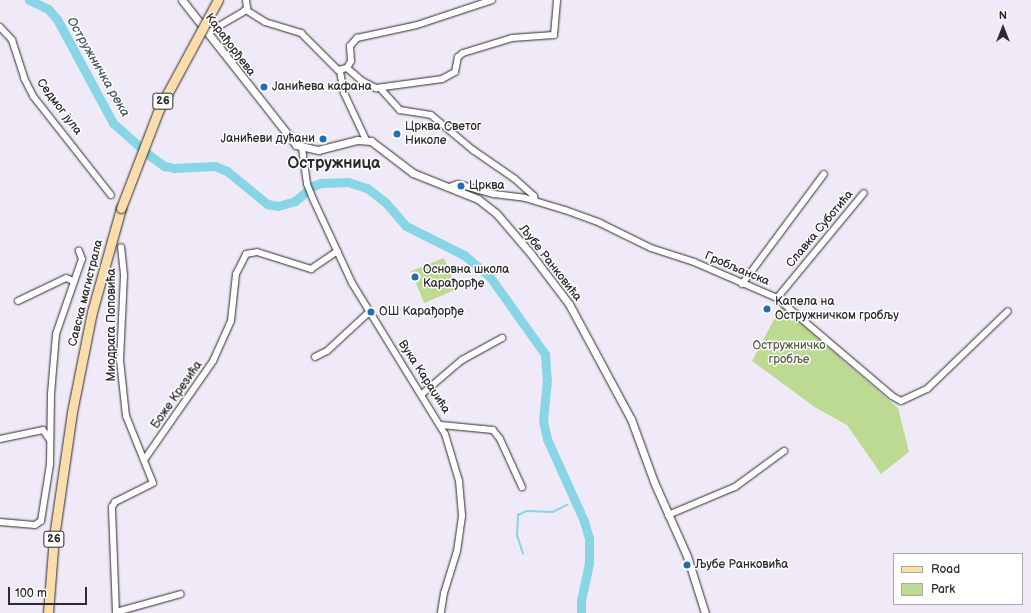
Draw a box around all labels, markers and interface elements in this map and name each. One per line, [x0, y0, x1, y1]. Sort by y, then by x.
north arrow [983, 8, 1023, 48]
text: N [999, 9, 1007, 22]
street label: Карађорђева [202, 11, 258, 79]
water label: Остружничка река [63, 14, 133, 120]
street label: Седмог јула [33, 76, 85, 138]
place label: Јанићева кафана [272, 80, 372, 94]
marker: Јанићева кафана [259, 82, 269, 92]
road number: 26 [152, 92, 174, 110]
place label: Црква Светог Николе [405, 120, 481, 148]
marker: Црква Светог Николе [392, 129, 402, 139]
place label: Јанићеви дућани [221, 132, 315, 146]
marker: Јанићеви дућани [318, 134, 328, 144]
district label: Остружница [288, 154, 380, 174]
place label: Црква [469, 179, 505, 193]
marker: Црква [456, 181, 466, 191]
street label: Славка Суботића [783, 187, 857, 271]
street label: Љубе Ранковића [516, 222, 584, 304]
street label: Савска магистрала [66, 238, 106, 348]
street label: Гробљанска [702, 249, 772, 289]
place label: Основна школа Карађорђе [423, 263, 509, 291]
street label: Миодрага Поповића [105, 268, 119, 382]
marker: Основна школа Карађорђе [410, 272, 420, 282]
place label: Капела на Остружничком гробљу [775, 295, 899, 323]
marker: Капела на Остружничком гробљу [762, 304, 772, 314]
place label: ОШ Карађорђе [379, 305, 464, 319]
marker: ОШ Карађорђе [366, 307, 376, 317]
street label: Вука Караџића [395, 338, 453, 416]
park label: Остружничко гробље [753, 339, 825, 367]
street label: Боже Крезића [148, 358, 206, 432]
road number: 26 [43, 530, 65, 548]
legend [893, 553, 1023, 605]
place label: Љубе Ранковића [695, 558, 788, 572]
marker: Љубе Ранковића [682, 560, 692, 570]
text: Road [931, 562, 960, 577]
scale bar [10, 579, 89, 605]
text: Park [931, 582, 955, 597]
text: 100 m [15, 586, 47, 601]

